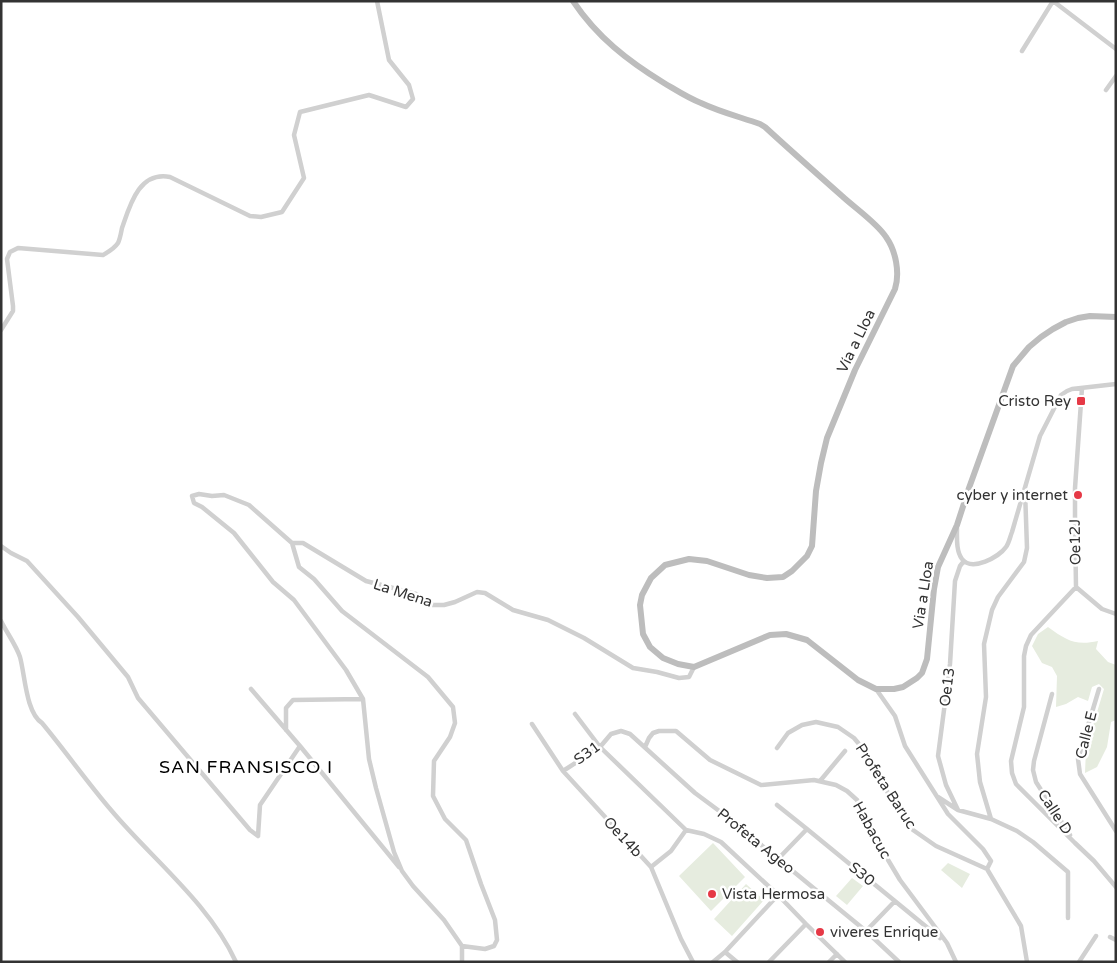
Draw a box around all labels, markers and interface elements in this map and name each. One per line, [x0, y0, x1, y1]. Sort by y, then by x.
street label: Vía a Lloa [833, 306, 879, 376]
place label: Cristo Rey [998, 392, 1071, 410]
marker: Cristo Rey [1075, 395, 1087, 407]
place label: cyber y internet [956, 486, 1068, 504]
marker: cyber y internet [1072, 489, 1084, 501]
street label: Oe12J [1066, 519, 1084, 565]
street label: Via a Lloa [909, 560, 937, 630]
street label: La Mena [371, 575, 435, 611]
street label: Oe13 [936, 666, 958, 708]
street label: Calle E [1071, 709, 1101, 761]
street label: S31 [570, 737, 604, 769]
street label: Profeta Baruc [852, 740, 920, 832]
district label: SAN FRANSISCO I [159, 756, 333, 778]
street label: Calle D [1034, 786, 1076, 838]
street label: Habacuc [849, 798, 895, 862]
street label: Profeta Ageo [714, 804, 798, 878]
street label: Oe14b [600, 813, 646, 861]
street label: S30 [845, 858, 879, 890]
place label: Vista Hermosa [722, 885, 825, 903]
marker: Vista Hermosa [706, 888, 718, 900]
place label: viveres Enrique [830, 923, 938, 941]
marker: viveres Enrique [814, 926, 826, 938]

